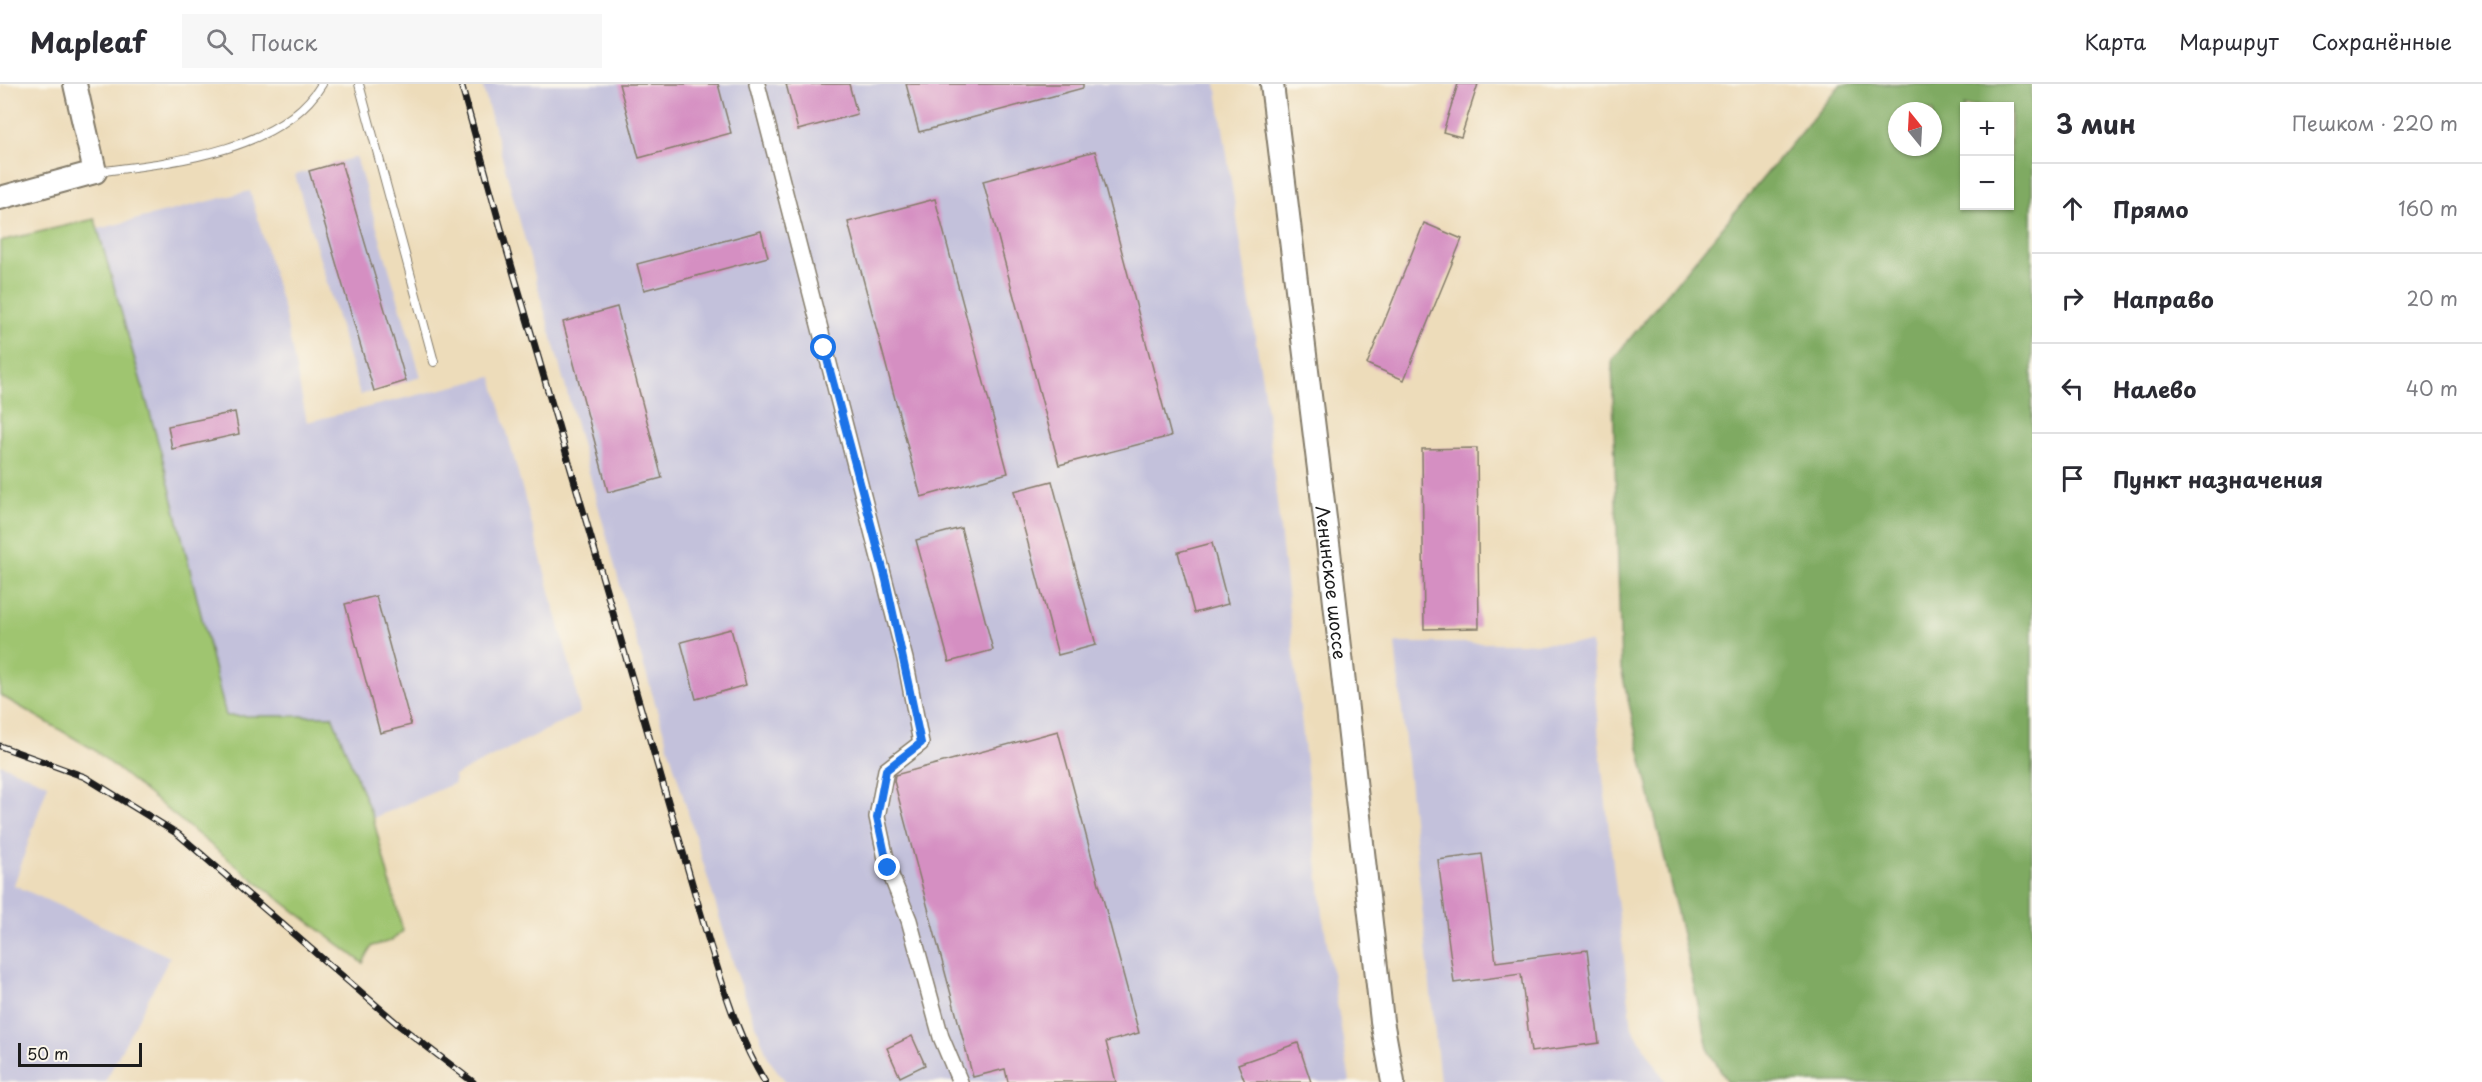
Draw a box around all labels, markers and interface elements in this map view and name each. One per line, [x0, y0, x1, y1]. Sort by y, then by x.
search box [182, 14, 602, 68]
text: Mapleaf [30, 20, 146, 63]
icon: search [203, 25, 236, 58]
text: Поиск [251, 25, 317, 58]
text: Карта [2085, 25, 2146, 57]
text: Маршрут [2179, 25, 2279, 57]
text: Сохранённые [2312, 25, 2452, 57]
north arrow [1888, 102, 1942, 156]
map controls [1960, 102, 2014, 210]
button: + [1960, 102, 2014, 156]
text: 3 мин [2056, 104, 2136, 143]
text: Пешком · 220 m [2292, 108, 2458, 138]
button: − [1960, 156, 2014, 210]
icon: ahead [2056, 192, 2089, 225]
text: Прямо [2113, 192, 2188, 225]
text: 160 m [2398, 193, 2458, 223]
icon: right [2056, 282, 2089, 315]
text: Направо [2113, 282, 2214, 315]
text: 20 m [2406, 283, 2458, 313]
route start [810, 334, 836, 360]
icon: left [2056, 372, 2089, 405]
text: Налево [2113, 372, 2196, 405]
text: 40 m [2406, 373, 2458, 403]
icon: arrive [2056, 462, 2089, 495]
text: Пункт назначения [2113, 462, 2323, 495]
street label: Ленинское шоссе [1310, 504, 1355, 661]
route end [874, 854, 900, 880]
scale bar [18, 1040, 142, 1068]
text: 50 m [27, 1041, 68, 1065]

